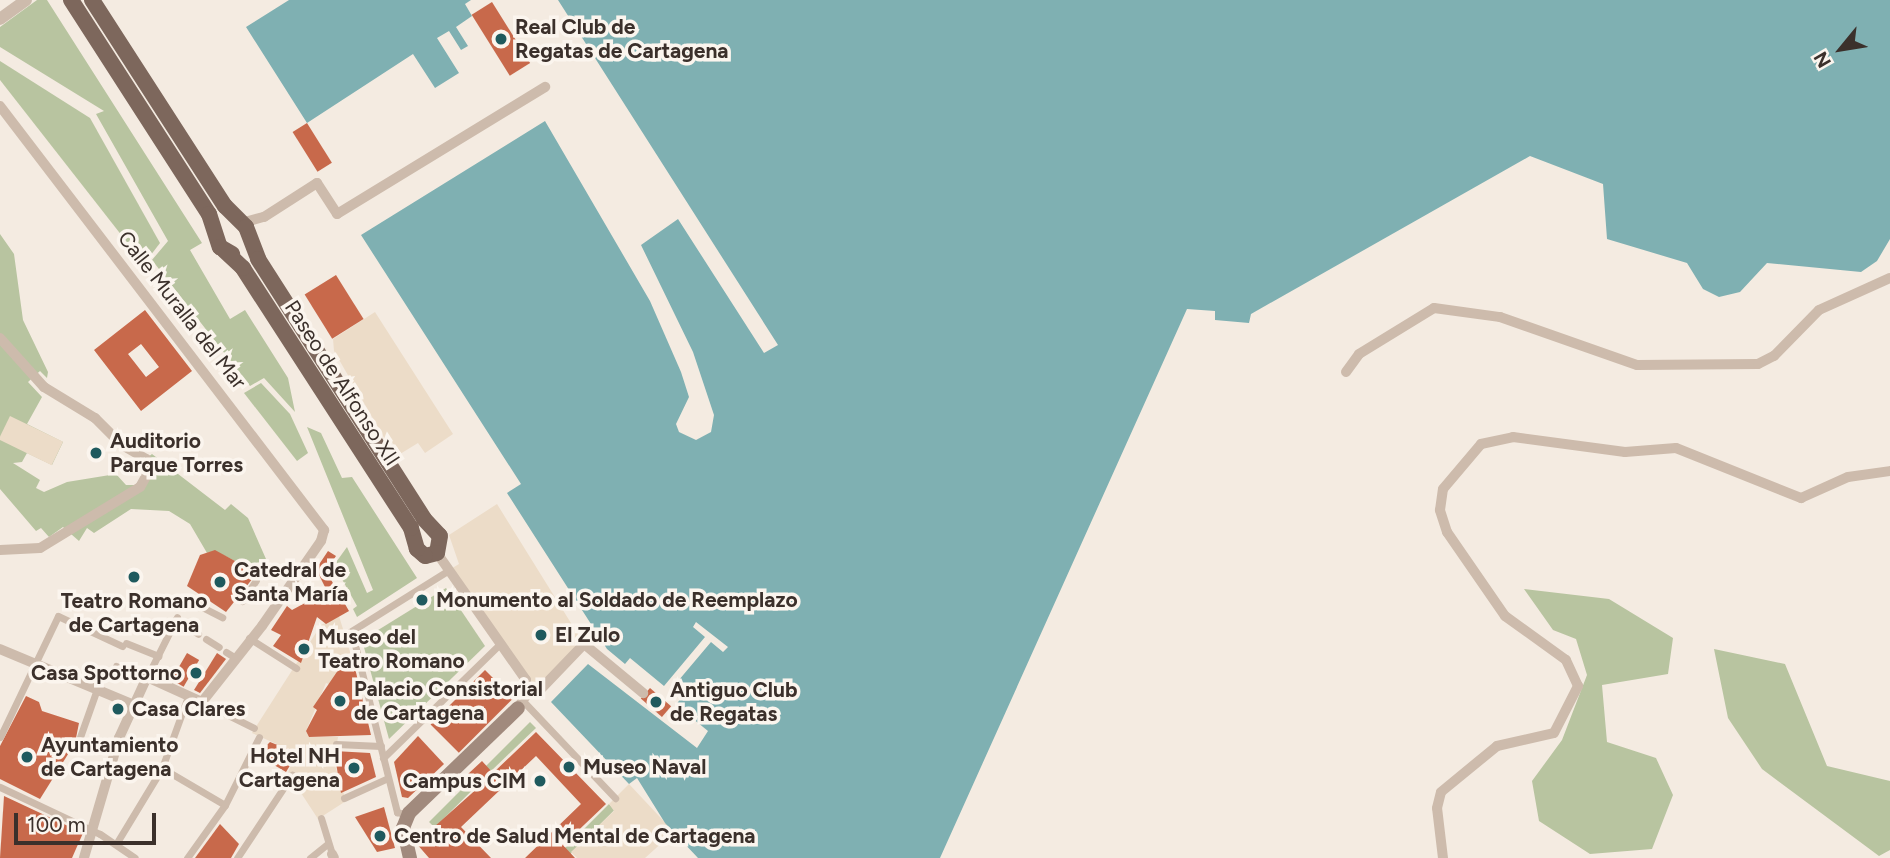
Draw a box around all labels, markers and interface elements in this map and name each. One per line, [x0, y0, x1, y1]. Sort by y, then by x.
place label: Real Club de Regatas de Cartagena [515, 14, 729, 64]
north arrow [1806, 14, 1876, 84]
marker: Real Club de Regatas de Cartagena [493, 31, 509, 47]
text: N [1809, 48, 1836, 72]
street label: Calle Muralla del Mar [113, 226, 251, 394]
street label: Paseo de Alfonso XII [279, 296, 405, 470]
place label: Auditorio Parque Torres [110, 428, 243, 478]
marker: Auditorio Parque Torres [88, 445, 104, 461]
place label: Catedral de Santa María [234, 557, 348, 607]
marker: Teatro Romano de Cartagena [126, 569, 142, 585]
marker: Catedral de Santa María [212, 574, 228, 590]
place label: Monumento al Soldado de Reemplazo [436, 587, 798, 613]
place label: Teatro Romano de Cartagena [61, 588, 207, 638]
marker: Monumento al Soldado de Reemplazo [414, 592, 430, 608]
place label: El Zulo [555, 622, 620, 648]
place label: Museo del Teatro Romano [318, 624, 465, 674]
marker: El Zulo [533, 627, 549, 643]
marker: Museo del Teatro Romano [296, 641, 312, 657]
place label: Casa Spottorno [31, 660, 182, 686]
marker: Casa Spottorno [188, 665, 204, 681]
place label: Palacio Consistorial de Cartagena [354, 676, 543, 726]
place label: Antiguo Club de Regatas [670, 677, 797, 727]
marker: Palacio Consistorial de Cartagena [332, 693, 348, 709]
marker: Antiguo Club de Regatas [648, 694, 664, 710]
place label: Casa Clares [132, 696, 245, 722]
marker: Casa Clares [110, 701, 126, 717]
place label: Ayuntamiento de Cartagena [41, 732, 178, 782]
place label: Hotel NH Cartagena [239, 743, 340, 793]
marker: Ayuntamiento de Cartagena [19, 749, 35, 765]
place label: Museo Naval [583, 754, 706, 780]
marker: Museo Naval [561, 759, 577, 775]
marker: Hotel NH Cartagena [346, 760, 362, 776]
place label: Campus CIM [403, 768, 526, 794]
marker: Campus CIM [532, 773, 548, 789]
scale bar [18, 798, 159, 842]
text: 100 m [27, 812, 86, 837]
place label: Centro de Salud Mental de Cartagena [394, 823, 756, 849]
marker: Centro de Salud Mental de Cartagena [372, 828, 388, 844]

